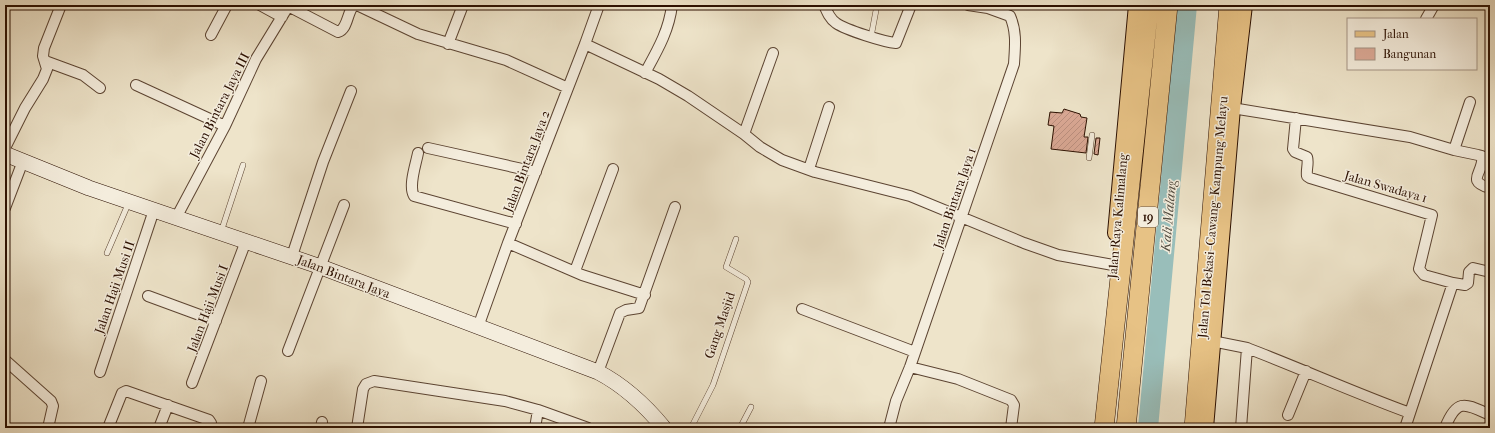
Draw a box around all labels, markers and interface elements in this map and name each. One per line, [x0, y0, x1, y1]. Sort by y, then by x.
legend [1347, 18, 1477, 70]
text: Jalan [1382, 27, 1409, 41]
text: Bangunan [1383, 47, 1436, 61]
street label: Jalan Bintara Jaya III [186, 50, 253, 161]
street label: Jalan Tol Bekasi–Cawang–Kampung Melayu [1194, 95, 1231, 340]
street label: Jalan Bintara Jaya 2 [500, 108, 553, 215]
street label: Jalan Bintara Jaya 1 [930, 146, 979, 252]
street label: Jalan Raya Kalimalang [1104, 152, 1131, 280]
street label: Jalan Swadaya 1 [1342, 167, 1429, 205]
water label: Kali Malang [1157, 179, 1180, 253]
road number: 19 [1138, 207, 1158, 227]
street label: Jalan Haji Musi II [91, 239, 137, 337]
street label: Jalan Bintara Jaya [294, 251, 393, 301]
street label: Jalan Haji Musi I [184, 262, 231, 355]
street label: Gang Masjid [701, 289, 738, 360]

